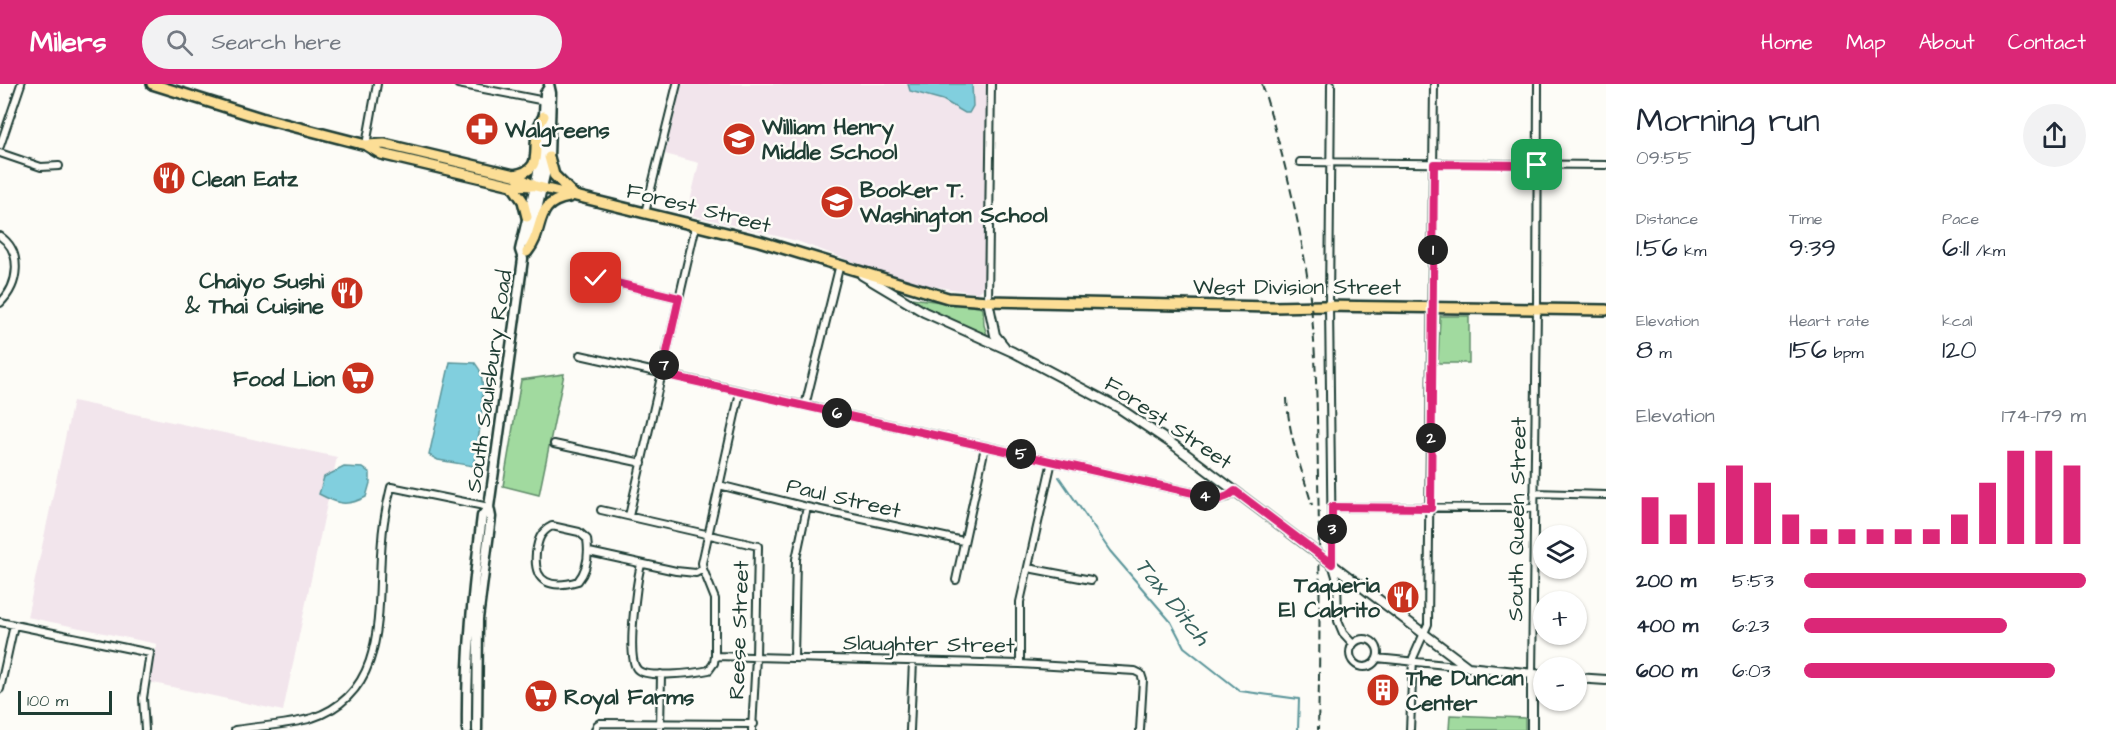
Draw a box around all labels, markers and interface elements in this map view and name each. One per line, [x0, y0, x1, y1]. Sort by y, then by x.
search box [142, 15, 562, 69]
text: Milers [30, 23, 106, 62]
icon: search [163, 26, 196, 59]
text: Search here [211, 27, 341, 58]
text: Home [1761, 28, 1813, 57]
text: Map [1846, 28, 1886, 57]
text: About [1919, 28, 1975, 57]
text: Contact [2008, 28, 2086, 57]
text: Morning run [1636, 98, 1820, 144]
button: share [2023, 104, 2086, 167]
pharmacy icon: Walgreens [464, 111, 500, 147]
place label: William Henry Middle School [761, 112, 898, 168]
place label: Walgreens [504, 115, 610, 147]
school or university icon: William Henry Middle School [721, 121, 757, 157]
pin [1511, 139, 1562, 190]
text: 09:55 [1636, 144, 1692, 172]
icon: arrive [1520, 148, 1553, 181]
restaurant icon: Clean Eatz [151, 160, 187, 196]
place label: Clean Eatz [192, 164, 299, 195]
street label: Forest Street [623, 175, 774, 241]
place label: Booker T. Washington School [859, 175, 1048, 232]
school or university icon: Booker T. Washington School [819, 184, 855, 220]
text: Distance [1636, 208, 1698, 230]
text: Time [1789, 208, 1823, 230]
text: Pace [1942, 208, 1979, 230]
text: 1.56 [1636, 230, 1678, 266]
text: 9:39 [1789, 230, 1836, 266]
text: 6:11 [1942, 230, 1969, 266]
pin: 1 [1418, 235, 1448, 265]
text: 1 [1432, 239, 1434, 261]
text: km [1678, 240, 1706, 262]
text: /km [1969, 240, 2005, 262]
pin [570, 252, 621, 303]
icon: check [579, 261, 612, 294]
place label: Chaiyo Sushi & Thai Cuisine [184, 266, 325, 322]
street label: South Saulsbury Road [459, 268, 521, 495]
street label: West Division Street [1193, 272, 1401, 303]
restaurant icon: Chaiyo Sushi & Thai Cuisine [329, 275, 365, 311]
text: Elevation [1636, 310, 1699, 332]
text: Heart rate [1789, 310, 1869, 332]
text: kcal [1942, 310, 1973, 332]
text: 8 [1636, 332, 1653, 368]
text: 156 [1789, 332, 1827, 368]
text: 120 [1942, 332, 1977, 368]
text: m [1653, 342, 1672, 364]
text: bpm [1827, 342, 1864, 364]
pin: 7 [649, 350, 679, 380]
text: 7 [659, 354, 669, 376]
supermarket icon: Food Lion [340, 360, 376, 396]
place label: Food Lion [233, 364, 335, 395]
street label: Forest Street [1098, 369, 1238, 478]
pin: 6 [822, 398, 852, 428]
text: 6 [832, 402, 842, 424]
text: Elevation [1636, 402, 1715, 430]
text: 174–179 m [2001, 402, 2086, 430]
street label: South Queen Street [1500, 416, 1535, 622]
pin: 2 [1416, 423, 1446, 453]
text: 2 [1426, 427, 1436, 449]
pin: 5 [1006, 439, 1036, 469]
text: 5 [1015, 443, 1027, 465]
street label: Paul Street [783, 470, 904, 527]
pin: 4 [1190, 481, 1220, 511]
text: 4 [1200, 485, 1210, 507]
pin: 3 [1317, 514, 1347, 544]
text: 3 [1328, 518, 1336, 540]
map controls [1533, 525, 1587, 711]
button: layers [1533, 525, 1587, 579]
water label: Tax Ditch [1126, 551, 1219, 654]
street label: Reese Street [722, 560, 757, 700]
text: 200 m [1636, 567, 1696, 595]
text: 5:53 [1732, 567, 1774, 595]
place label: Taqueria El Cabrito [1279, 570, 1381, 626]
restaurant icon: Taqueria El Cabrito [1385, 579, 1421, 615]
button: + [1533, 591, 1587, 645]
text: 400 m [1636, 612, 1698, 640]
text: 6:23 [1732, 612, 1770, 640]
street label: Slaughter Street [843, 628, 1015, 662]
button: − [1533, 657, 1587, 711]
text: 600 m [1636, 657, 1697, 685]
text: 6:03 [1732, 657, 1771, 685]
place label: The Duncan Center [1405, 663, 1524, 719]
building icon: The Duncan Center [1365, 672, 1401, 708]
supermarket icon: Royal Farms [523, 678, 559, 714]
place label: Royal Farms [564, 682, 694, 715]
scale bar [18, 688, 112, 716]
text: 100 m [27, 690, 68, 712]

